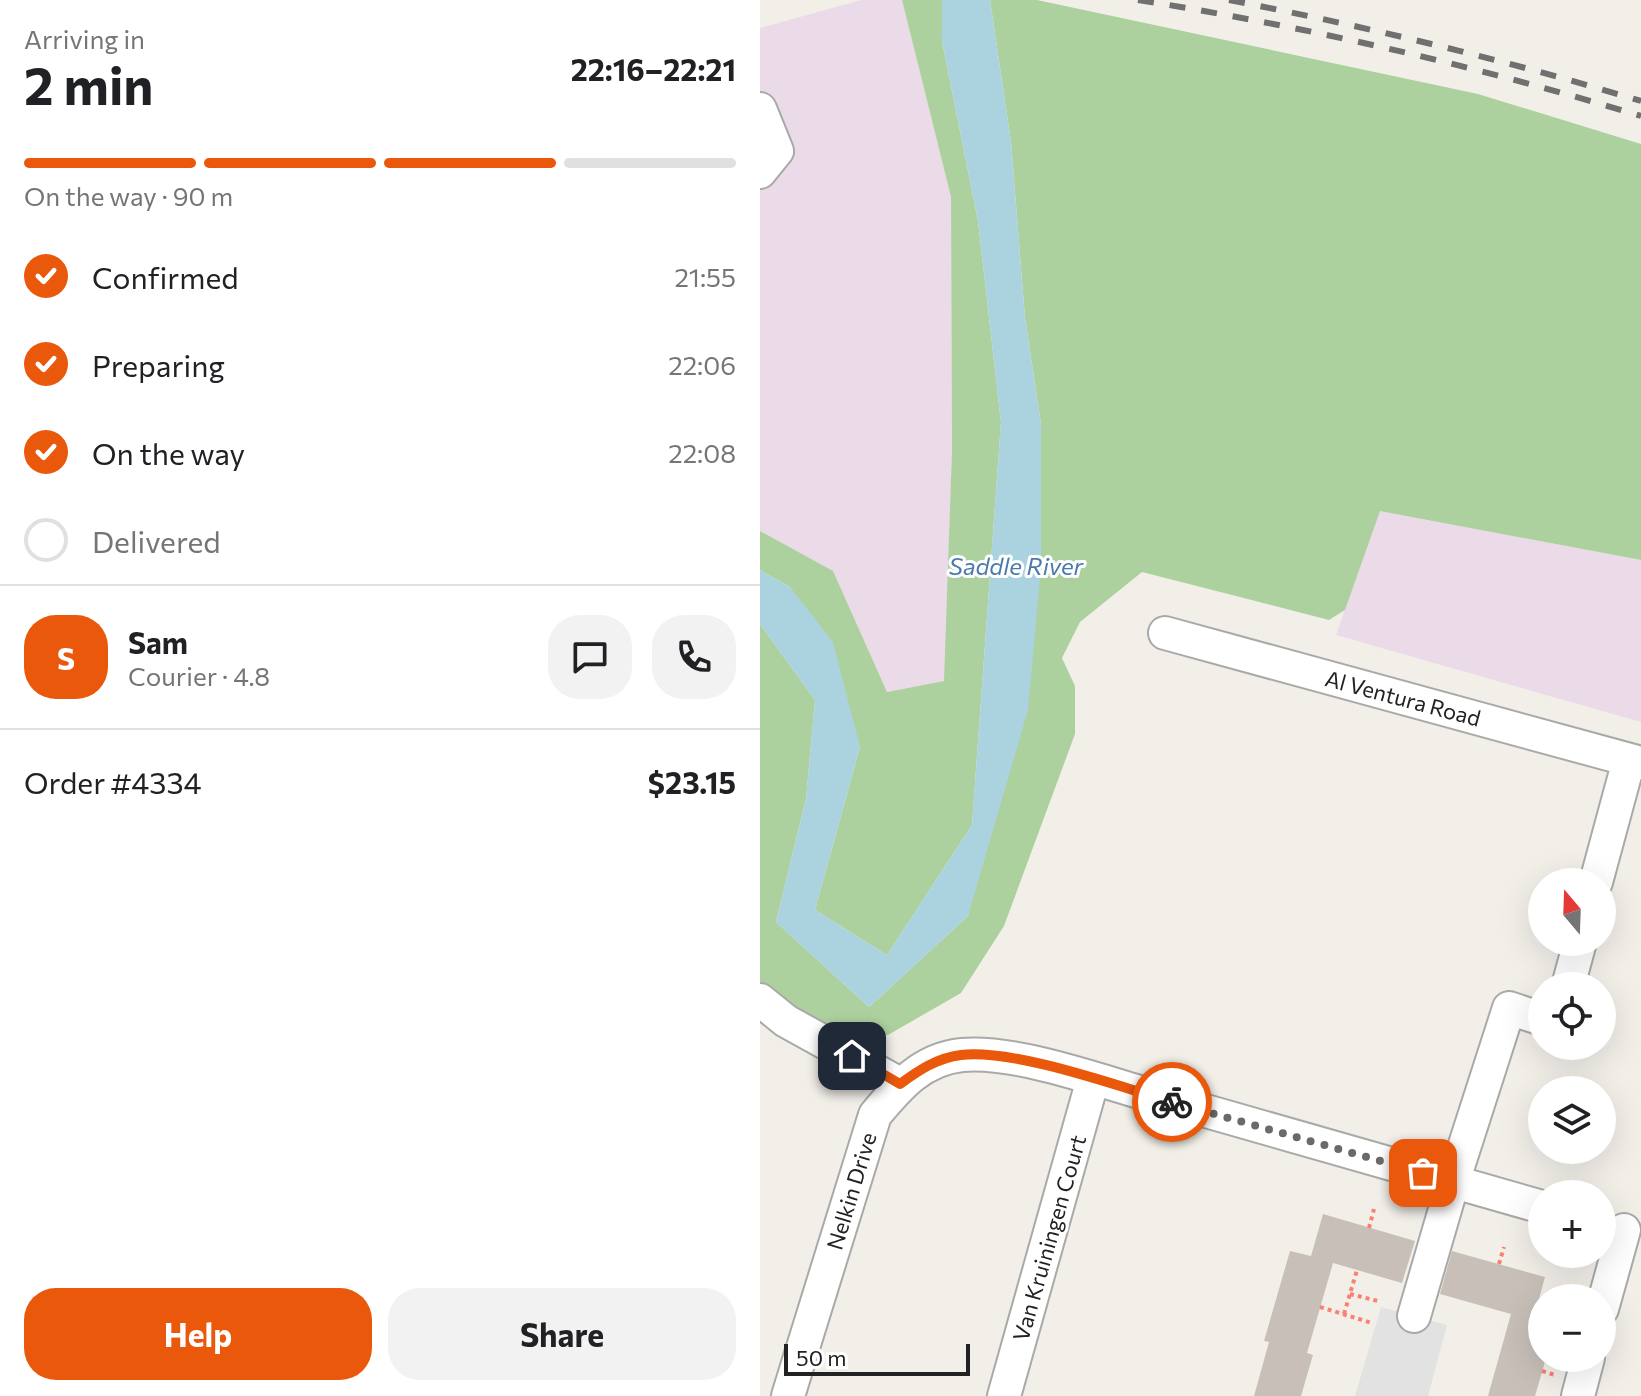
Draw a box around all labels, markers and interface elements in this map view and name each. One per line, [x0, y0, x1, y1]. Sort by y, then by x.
text: Arriving in [24, 23, 145, 54]
text: 22:16–22:21 [571, 50, 736, 87]
text: 2 min [24, 52, 153, 116]
text: On the way · 90 m [24, 180, 233, 211]
icon: check [24, 254, 68, 298]
text: Confirmed [92, 258, 239, 295]
text: 21:55 [674, 261, 736, 292]
icon: check [24, 342, 68, 386]
text: Preparing [92, 346, 225, 383]
text: 22:06 [668, 349, 736, 380]
icon: check [24, 430, 68, 474]
text: On the way [92, 434, 245, 471]
text: 22:08 [668, 437, 736, 468]
text: Delivered [92, 522, 221, 559]
water label: Saddle River [949, 551, 1085, 580]
button: chat [548, 615, 632, 699]
button: phone [652, 615, 736, 699]
text: Sam [128, 623, 188, 660]
text: S [57, 639, 75, 676]
text: Courier · 4.8 [128, 660, 270, 691]
street label: Al Ventura Road [1322, 664, 1484, 732]
text: Order #4334 [24, 763, 202, 800]
text: $23.15 [648, 763, 736, 800]
north arrow [1528, 868, 1616, 956]
map controls [1528, 868, 1616, 1372]
button: locate [1528, 972, 1616, 1060]
pin [818, 1022, 886, 1090]
icon: home [830, 1034, 874, 1078]
courier [1132, 1062, 1212, 1142]
button: layers [1528, 1076, 1616, 1164]
icon: bike [1150, 1080, 1194, 1124]
street label: Nelkin Drive [820, 1129, 882, 1253]
street label: Van Kruiningen Court [1007, 1132, 1091, 1344]
pin [1389, 1139, 1457, 1207]
icon: bag [1401, 1151, 1445, 1195]
button: + [1528, 1180, 1616, 1268]
button: − [1528, 1284, 1616, 1372]
button: Help [24, 1288, 372, 1380]
button: Share [388, 1288, 736, 1380]
scale bar [784, 1340, 970, 1376]
text: 50 m [796, 1344, 846, 1371]

